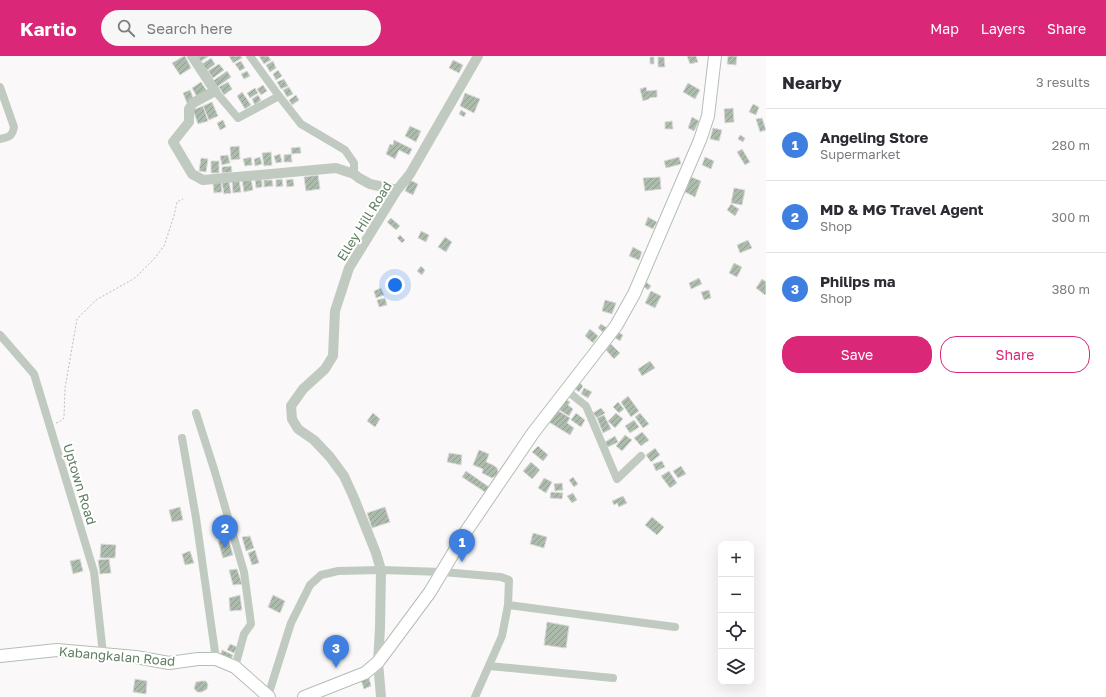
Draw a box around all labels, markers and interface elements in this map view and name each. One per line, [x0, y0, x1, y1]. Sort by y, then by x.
search box [101, 10, 381, 46]
text: Kartio [20, 17, 77, 40]
icon: search [115, 17, 137, 39]
text: Search here [147, 19, 233, 37]
text: Map [930, 20, 959, 37]
text: Layers [981, 20, 1025, 37]
text: Share [1047, 20, 1086, 37]
text: Nearby [782, 72, 842, 93]
text: 3 results [1036, 74, 1090, 90]
text: Angeling Store [820, 128, 928, 146]
text: 1 [792, 137, 798, 153]
text: 280 m [1052, 137, 1090, 153]
text: Supermarket [820, 146, 901, 162]
street label: Elley Hill Road [333, 178, 395, 264]
text: MD & MG Travel Agent [820, 200, 984, 218]
text: 2 [791, 209, 799, 225]
text: 300 m [1052, 209, 1090, 225]
text: Shop [820, 218, 852, 234]
text: Philips ma [820, 272, 896, 290]
your location [385, 275, 405, 295]
text: 3 [791, 281, 799, 297]
text: 380 m [1052, 281, 1090, 297]
text: Shop [820, 290, 852, 306]
button: Save [782, 336, 932, 373]
button: Share [940, 336, 1090, 373]
street label: Uptown Road [60, 442, 100, 526]
pin: 2 [212, 515, 238, 548]
pin: 1 [449, 529, 475, 562]
map controls [718, 541, 754, 685]
button: + [718, 541, 754, 577]
button: − [718, 577, 754, 613]
button: locate [718, 613, 754, 649]
pin: 3 [323, 635, 349, 668]
street label: Kabangkalan Road [58, 643, 176, 669]
button: layers [718, 649, 754, 685]

